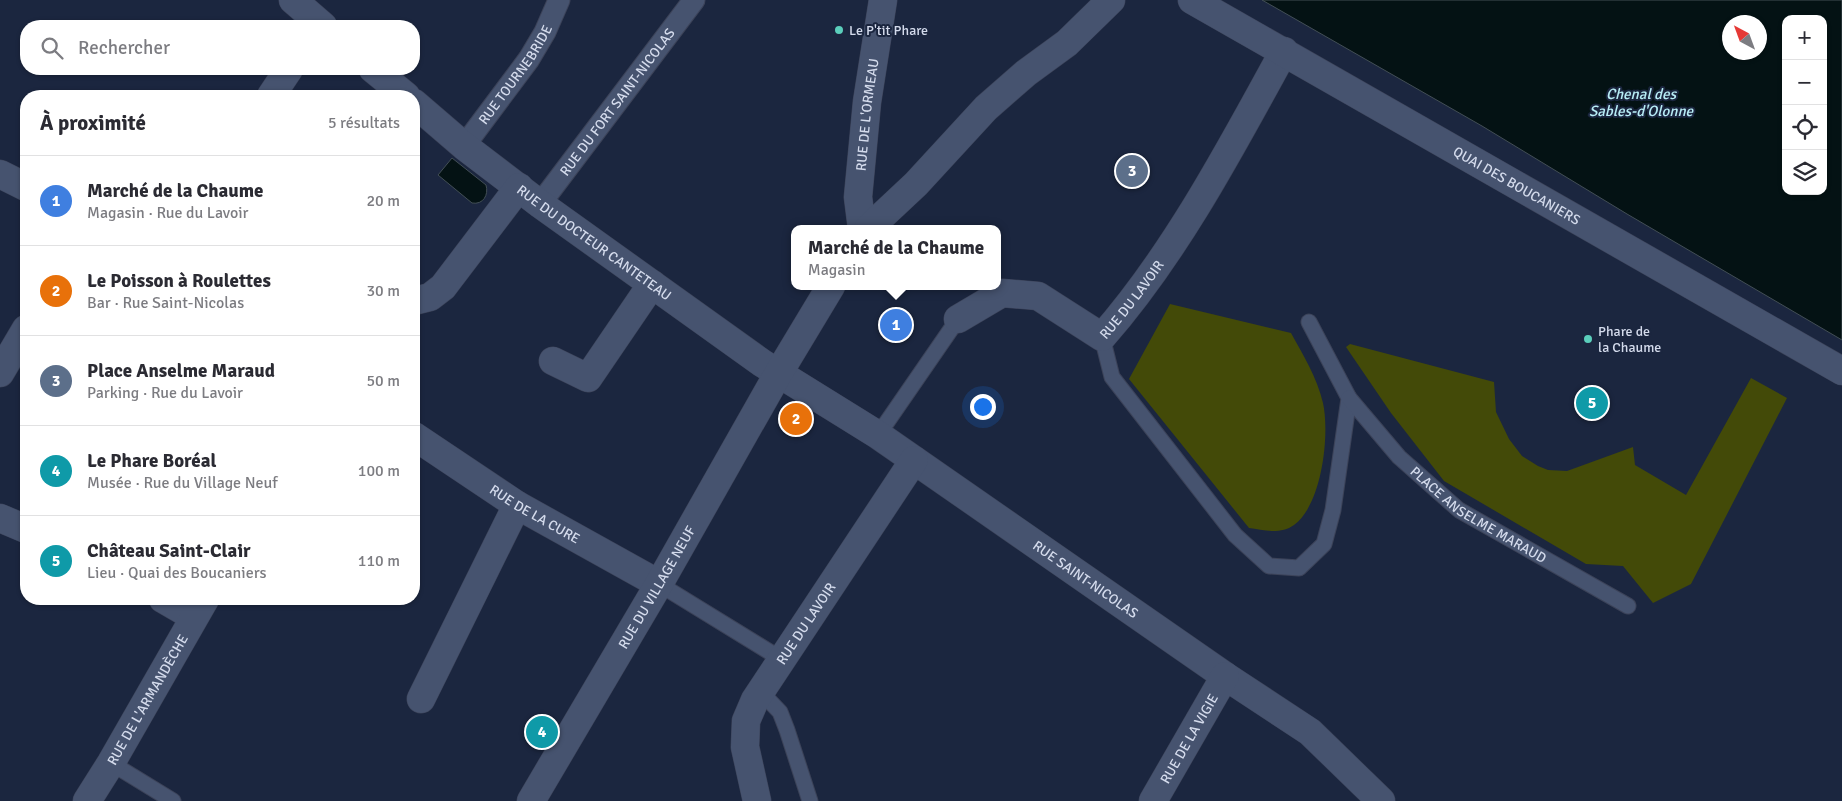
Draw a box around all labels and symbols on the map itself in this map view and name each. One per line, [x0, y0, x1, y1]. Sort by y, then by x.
north arrow [1722, 15, 1767, 60]
street label: RUE TOURNEBRIDE [475, 22, 556, 128]
place label: Le P'tit Phare [849, 22, 928, 39]
marker: Le P'tit Phare [833, 24, 845, 36]
street label: RUE DU FORT SAINT-NICOLAS [556, 25, 679, 179]
street label: RUE DE L'ORMEAU [852, 57, 883, 172]
water label: Chenal des Sables-d'Olonne [1589, 85, 1695, 120]
street label: QUAI DES BOUCANIERS [1450, 143, 1583, 229]
pin: 3 [1116, 152, 1148, 190]
street label: RUE DU DOCTEUR CANTETEAU [513, 181, 674, 304]
street label: RUE DU LAVOIR [1096, 257, 1168, 343]
pin: 1 [880, 306, 912, 344]
place label: Phare de la Chaume [1598, 323, 1661, 356]
marker: Phare de la Chaume [1582, 333, 1594, 345]
pin: 5 [1576, 384, 1608, 422]
your location [970, 394, 996, 420]
pin: 2 [780, 400, 812, 438]
street label: PLACE ANSELME MARAUD [1407, 463, 1549, 567]
street label: RUE DE LA CURE [486, 481, 583, 547]
street label: RUE DU VILLAGE NEUF [615, 523, 699, 652]
street label: RUE SAINT-NICOLAS [1029, 537, 1142, 622]
street label: RUE DU LAVOIR [773, 580, 839, 668]
street label: RUE DE L'ARMANDÈCHE [104, 631, 192, 768]
street label: RUE DE LA VIGIE [1157, 691, 1222, 787]
pin: 4 [526, 713, 558, 751]

